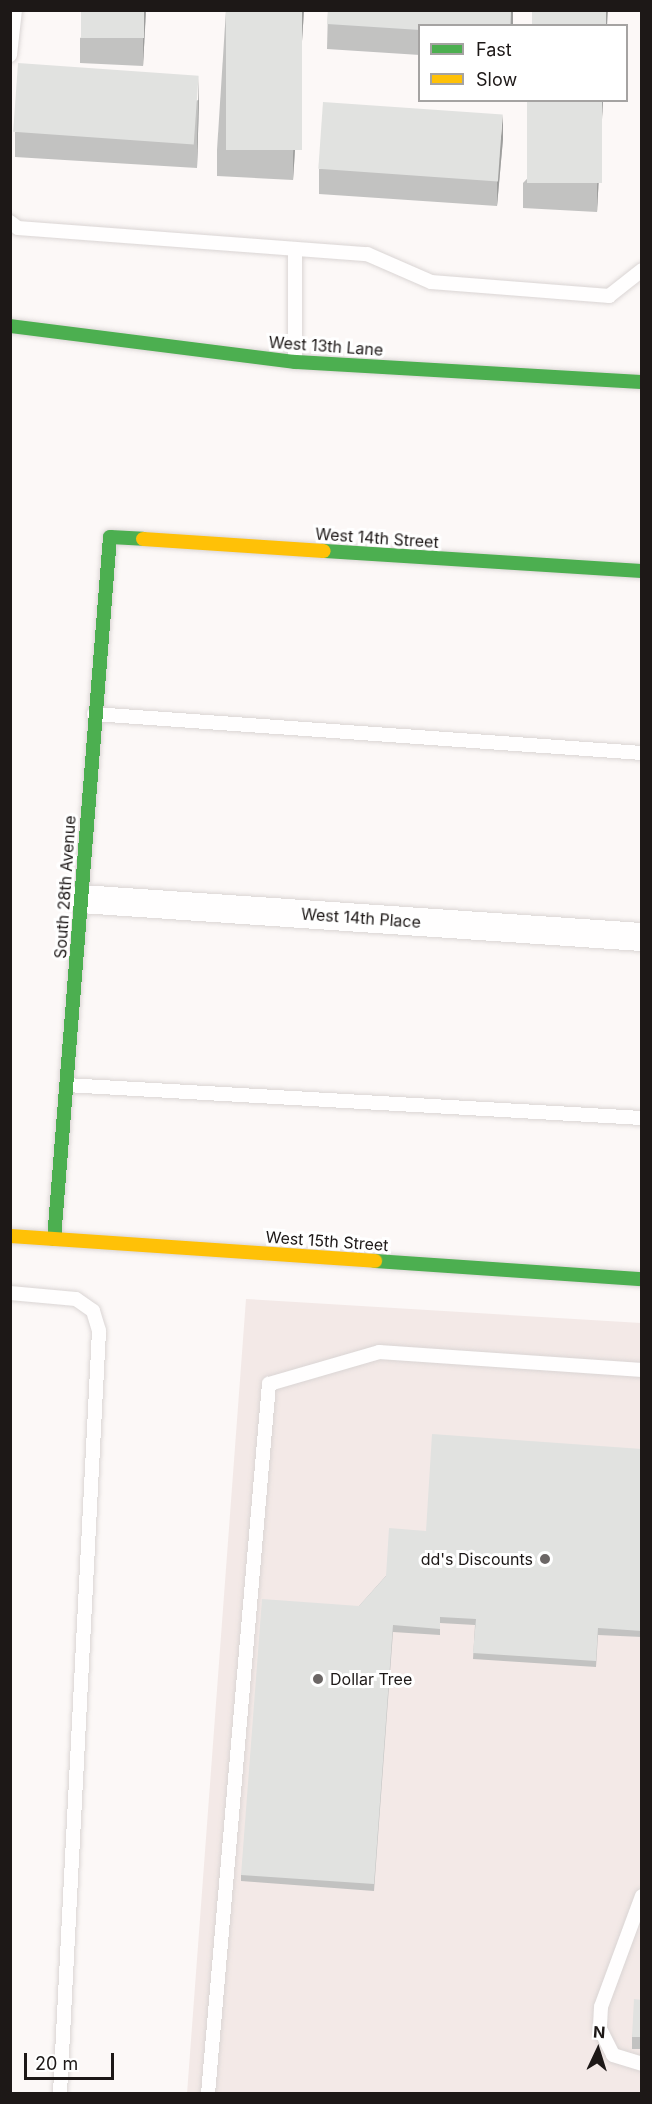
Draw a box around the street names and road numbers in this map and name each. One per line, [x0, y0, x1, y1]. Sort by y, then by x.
street label: West 13th Lane [268, 332, 384, 360]
street label: West 14th Street [315, 524, 439, 552]
street label: South 28th Avenue [50, 815, 80, 959]
street label: West 14th Place [300, 904, 422, 932]
street label: West 15th Street [265, 1227, 389, 1255]

